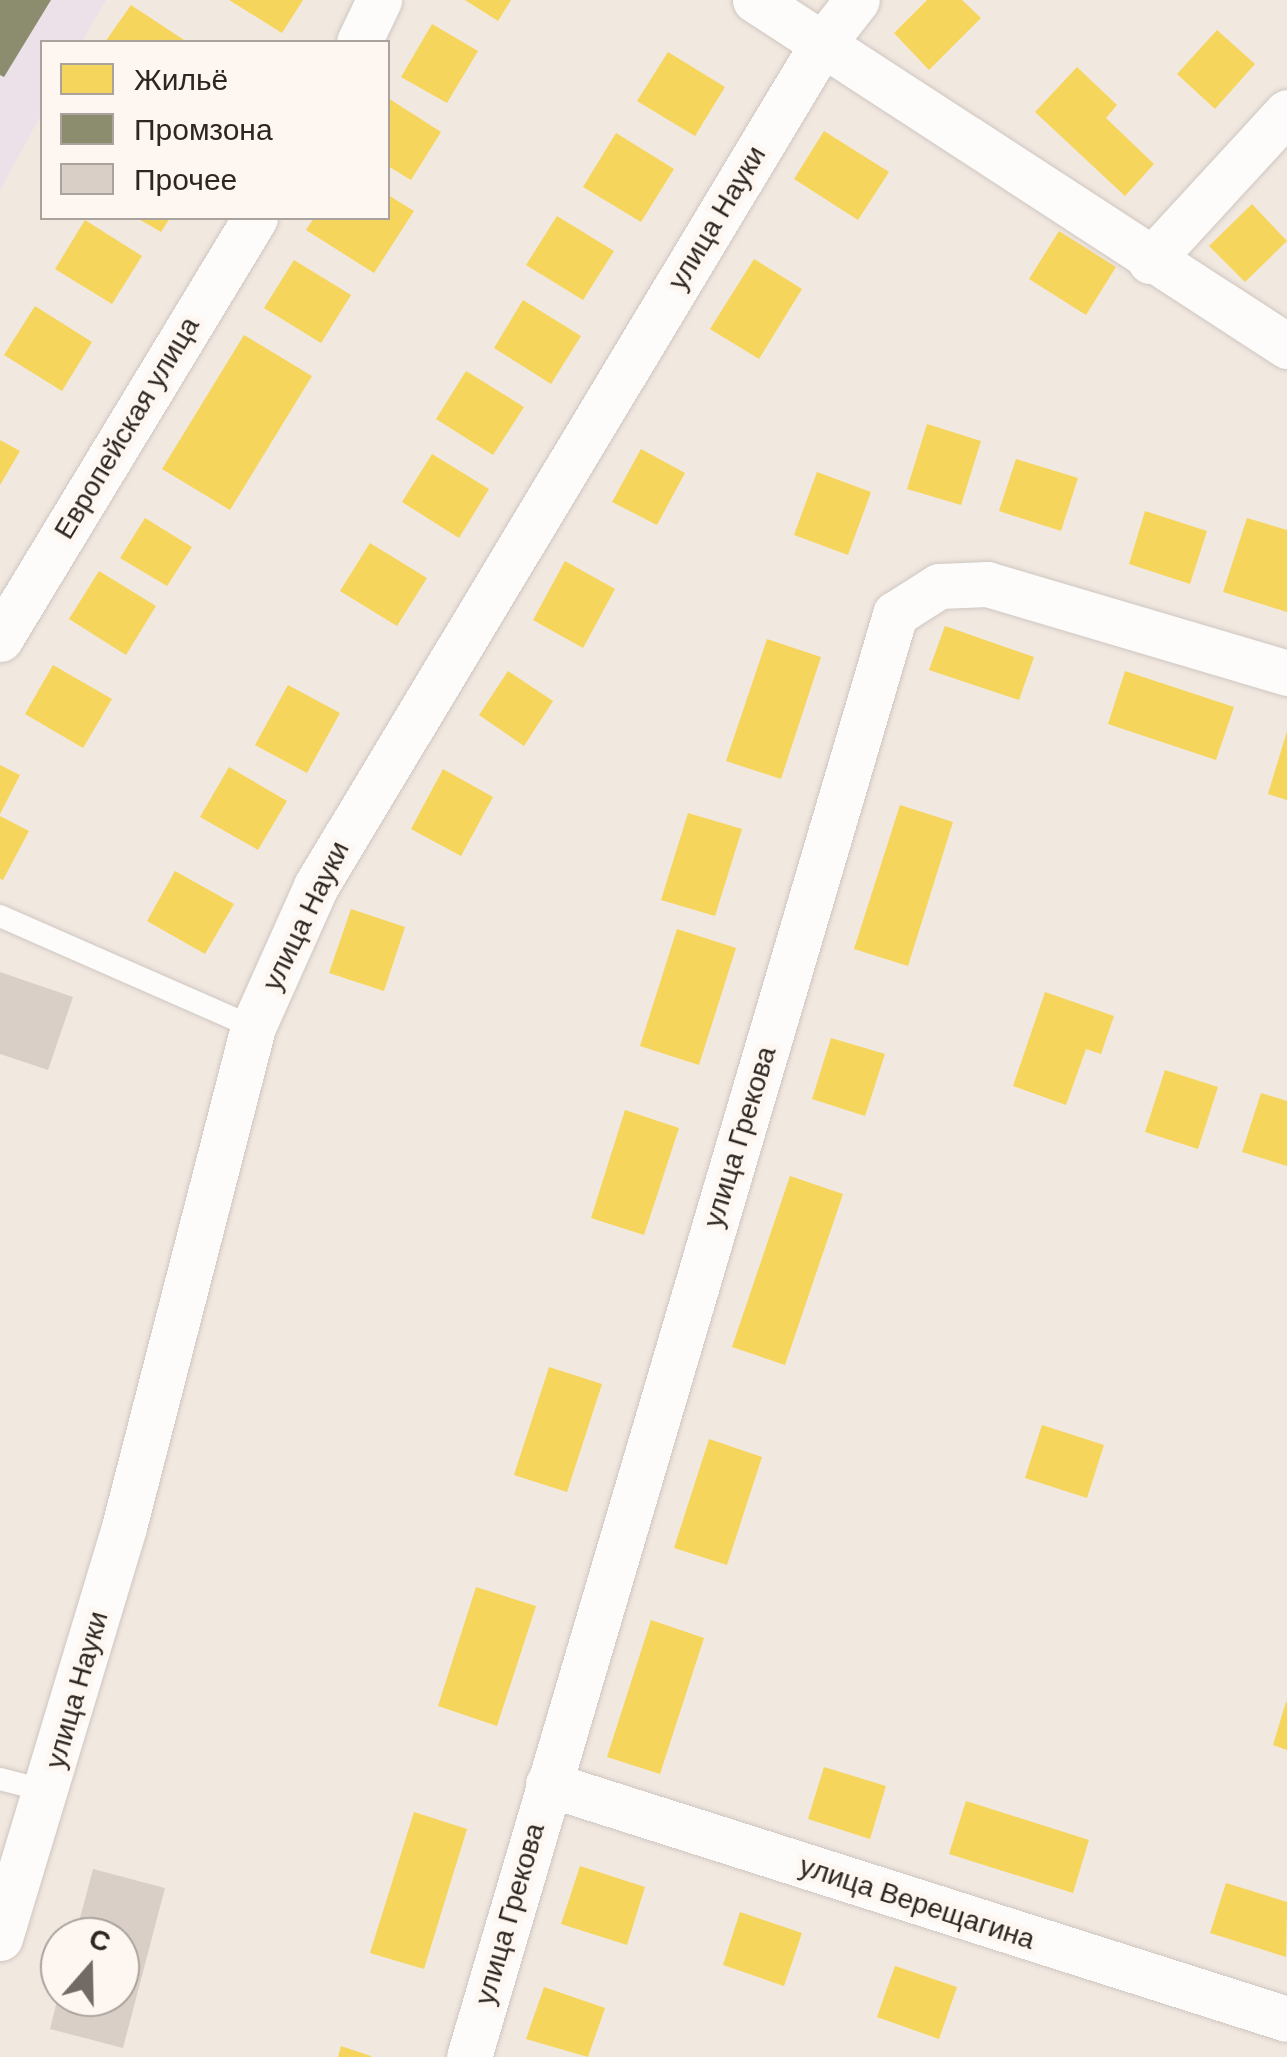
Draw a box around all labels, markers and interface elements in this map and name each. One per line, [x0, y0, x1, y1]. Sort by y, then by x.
legend [40, 40, 390, 220]
text: Жильё [134, 60, 228, 99]
text: Промзона [134, 110, 273, 149]
street label: улица Науки [661, 140, 773, 296]
text: Прочее [134, 160, 237, 199]
street label: Европейская улица [47, 311, 207, 545]
street label: улица Науки [255, 836, 357, 996]
street label: улица Грекова [697, 1042, 783, 1232]
street label: улица Науки [39, 1608, 115, 1772]
street label: улица Грекова [468, 1819, 552, 2009]
street label: улица Верещагина [795, 1849, 1039, 1957]
north arrow [40, 1917, 140, 2017]
text: С [84, 1919, 116, 1961]

